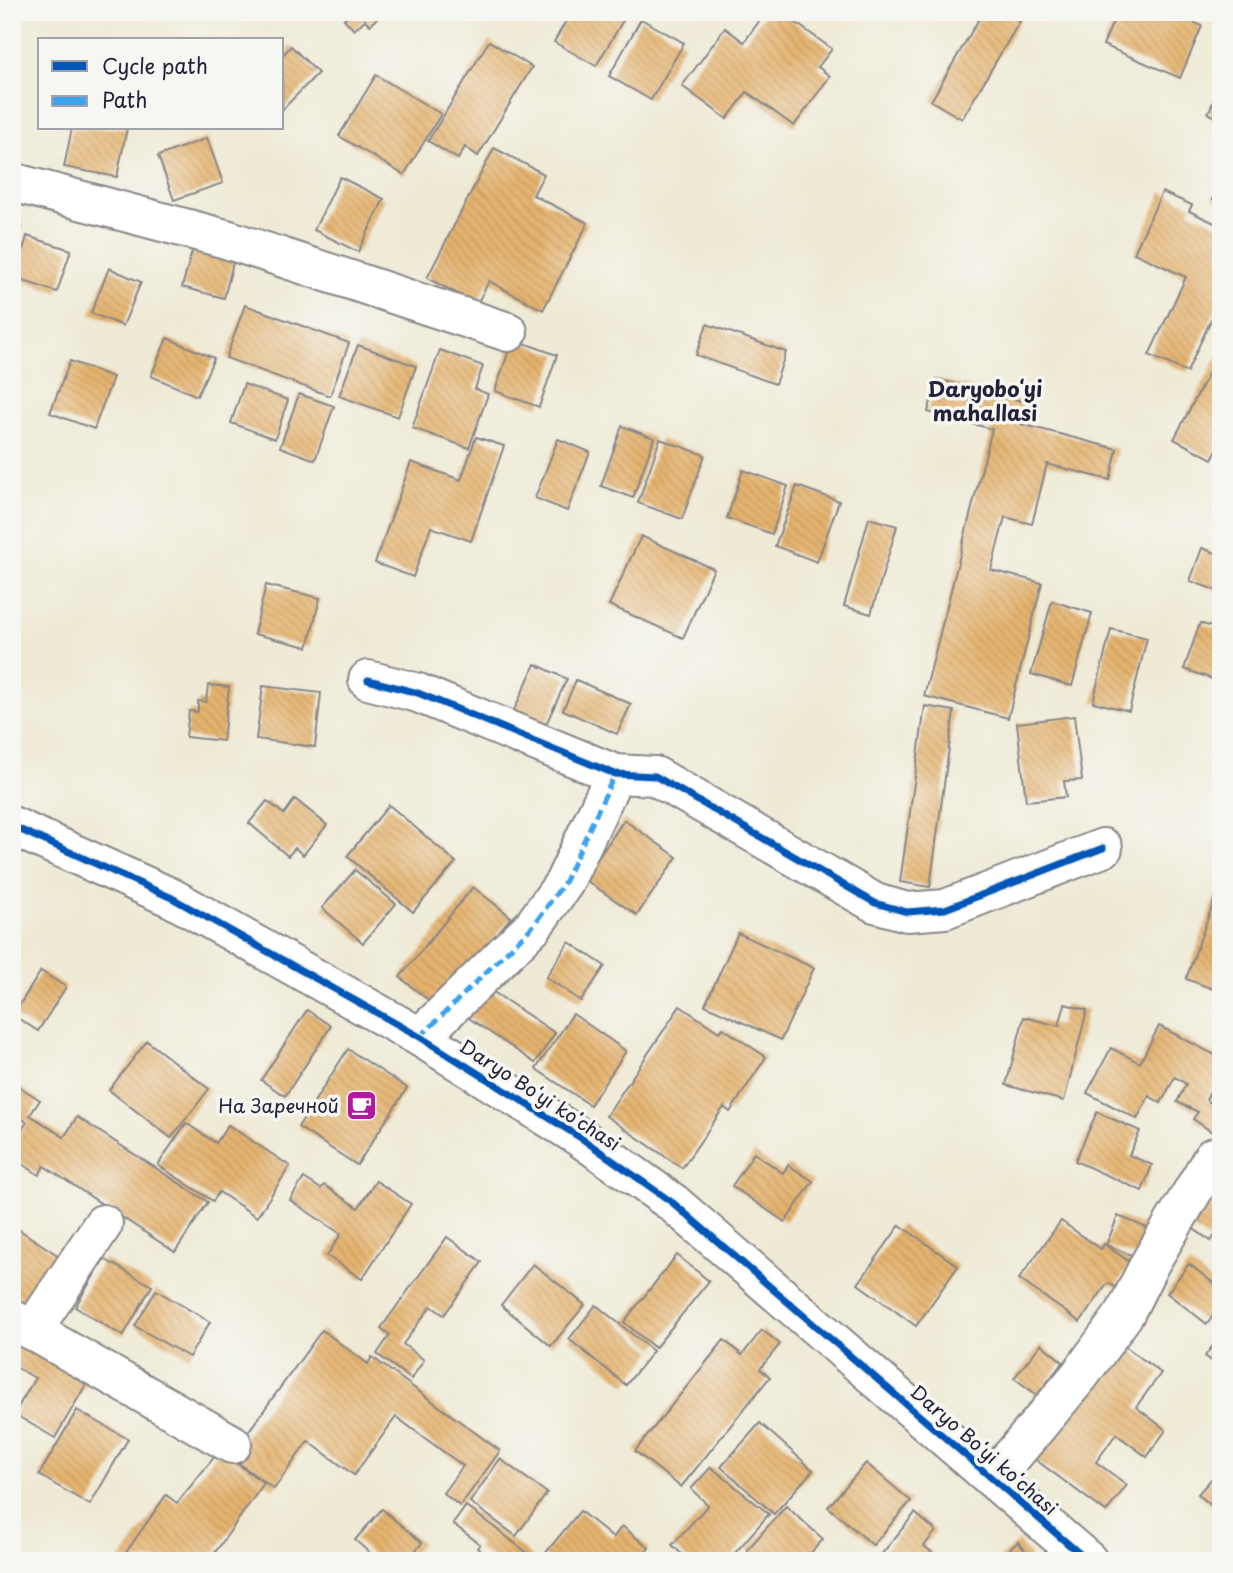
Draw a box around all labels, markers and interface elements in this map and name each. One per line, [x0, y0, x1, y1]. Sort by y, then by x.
legend [38, 38, 284, 130]
text: Cycle path [102, 49, 208, 81]
text: Path [102, 83, 147, 115]
district label: Daryoboʻyi mahallasi [928, 372, 1043, 428]
street label: Daryo Boʻyi koʻchasi [455, 1032, 627, 1157]
cafe icon: На Заречной [345, 1089, 379, 1123]
place label: На Заречной [218, 1091, 339, 1119]
street label: Daryo Boʻyi koʻchasi [905, 1377, 1064, 1521]

